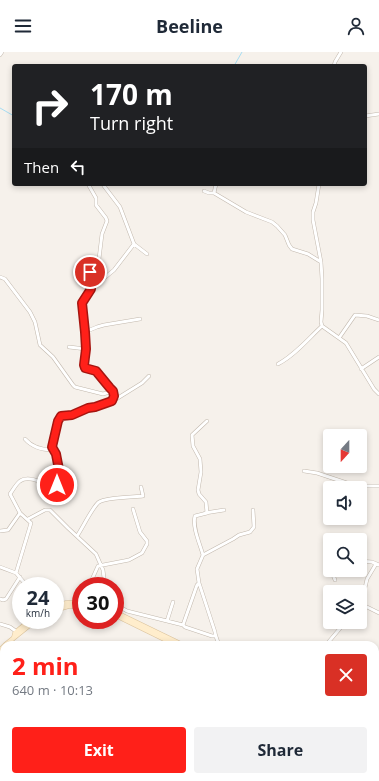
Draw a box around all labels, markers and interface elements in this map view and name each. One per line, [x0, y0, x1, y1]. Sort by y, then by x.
text: Beeline [156, 14, 223, 38]
icon: menu [12, 15, 34, 37]
icon: person [345, 15, 367, 37]
text: 170 m [90, 75, 173, 113]
icon: right [24, 80, 76, 132]
text: Turn right [90, 111, 173, 135]
icon: left [67, 156, 89, 178]
text: Then [24, 157, 59, 177]
pin [73, 255, 107, 289]
icon: arrive [79, 261, 101, 283]
north arrow [323, 429, 367, 473]
map controls [323, 429, 367, 629]
position arrow [36, 464, 78, 506]
button: sound [323, 481, 367, 525]
button: search [323, 533, 367, 577]
speed limit sign: 30 [72, 577, 124, 629]
text: 24 [27, 584, 49, 611]
button: layers [323, 585, 367, 629]
text: km/h [26, 606, 50, 620]
text: 2 min [12, 649, 79, 682]
button: close [325, 654, 367, 696]
text: 640 m · 10:13 [12, 681, 93, 699]
button: Exit [12, 727, 186, 773]
button: Share [194, 727, 367, 773]

